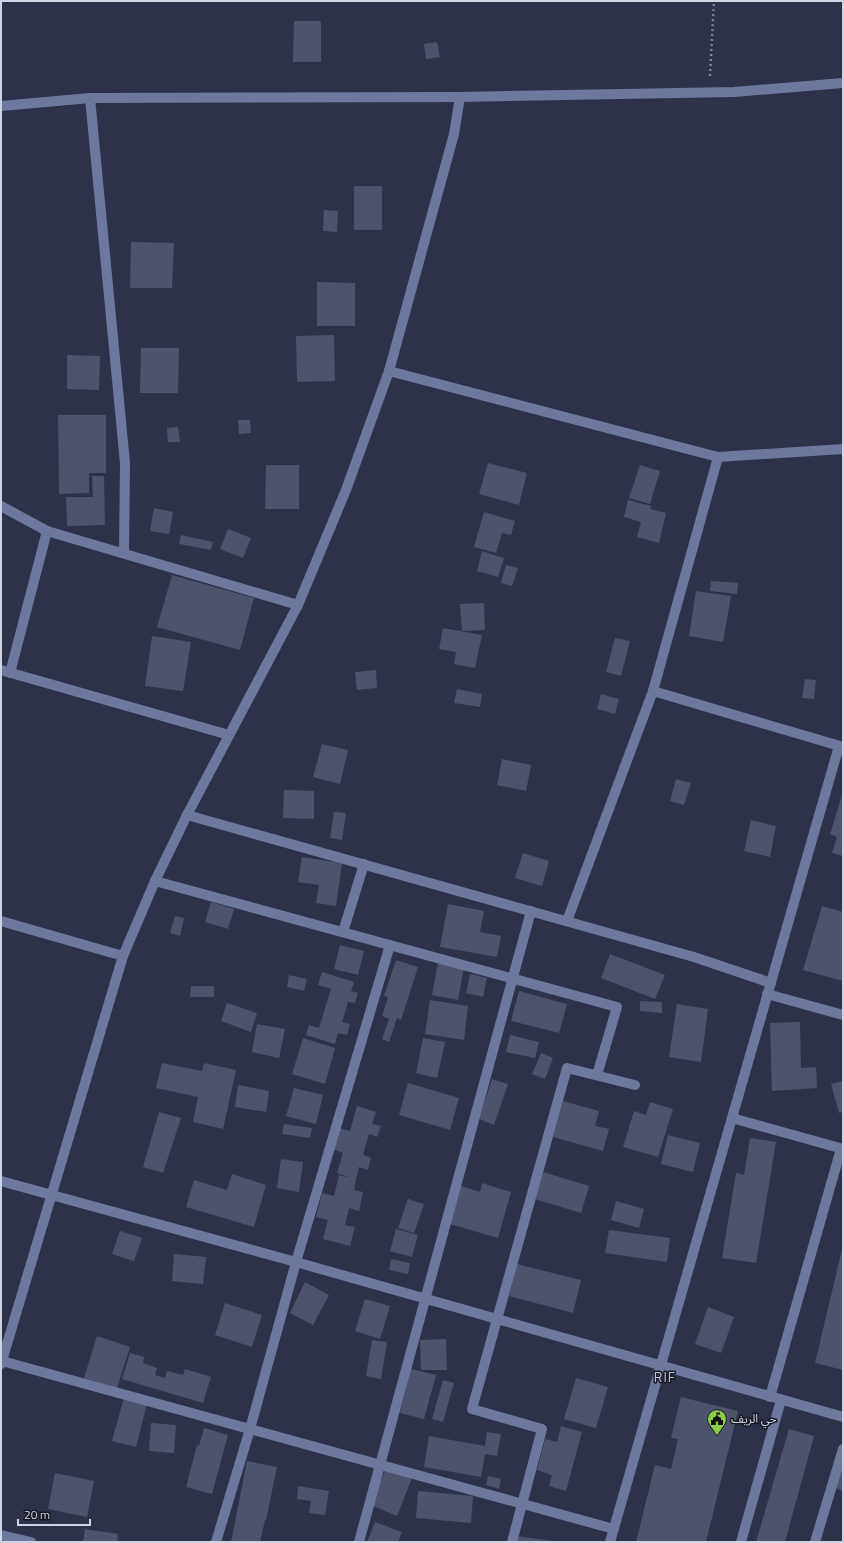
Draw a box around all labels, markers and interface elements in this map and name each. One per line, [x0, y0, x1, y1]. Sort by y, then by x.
district label: RIF [654, 1366, 676, 1387]
public building icon: حي الريف [706, 1408, 728, 1436]
place label: حي الريف [731, 1409, 777, 1429]
scale bar [18, 1501, 90, 1527]
text: 20 m [24, 1505, 50, 1524]

